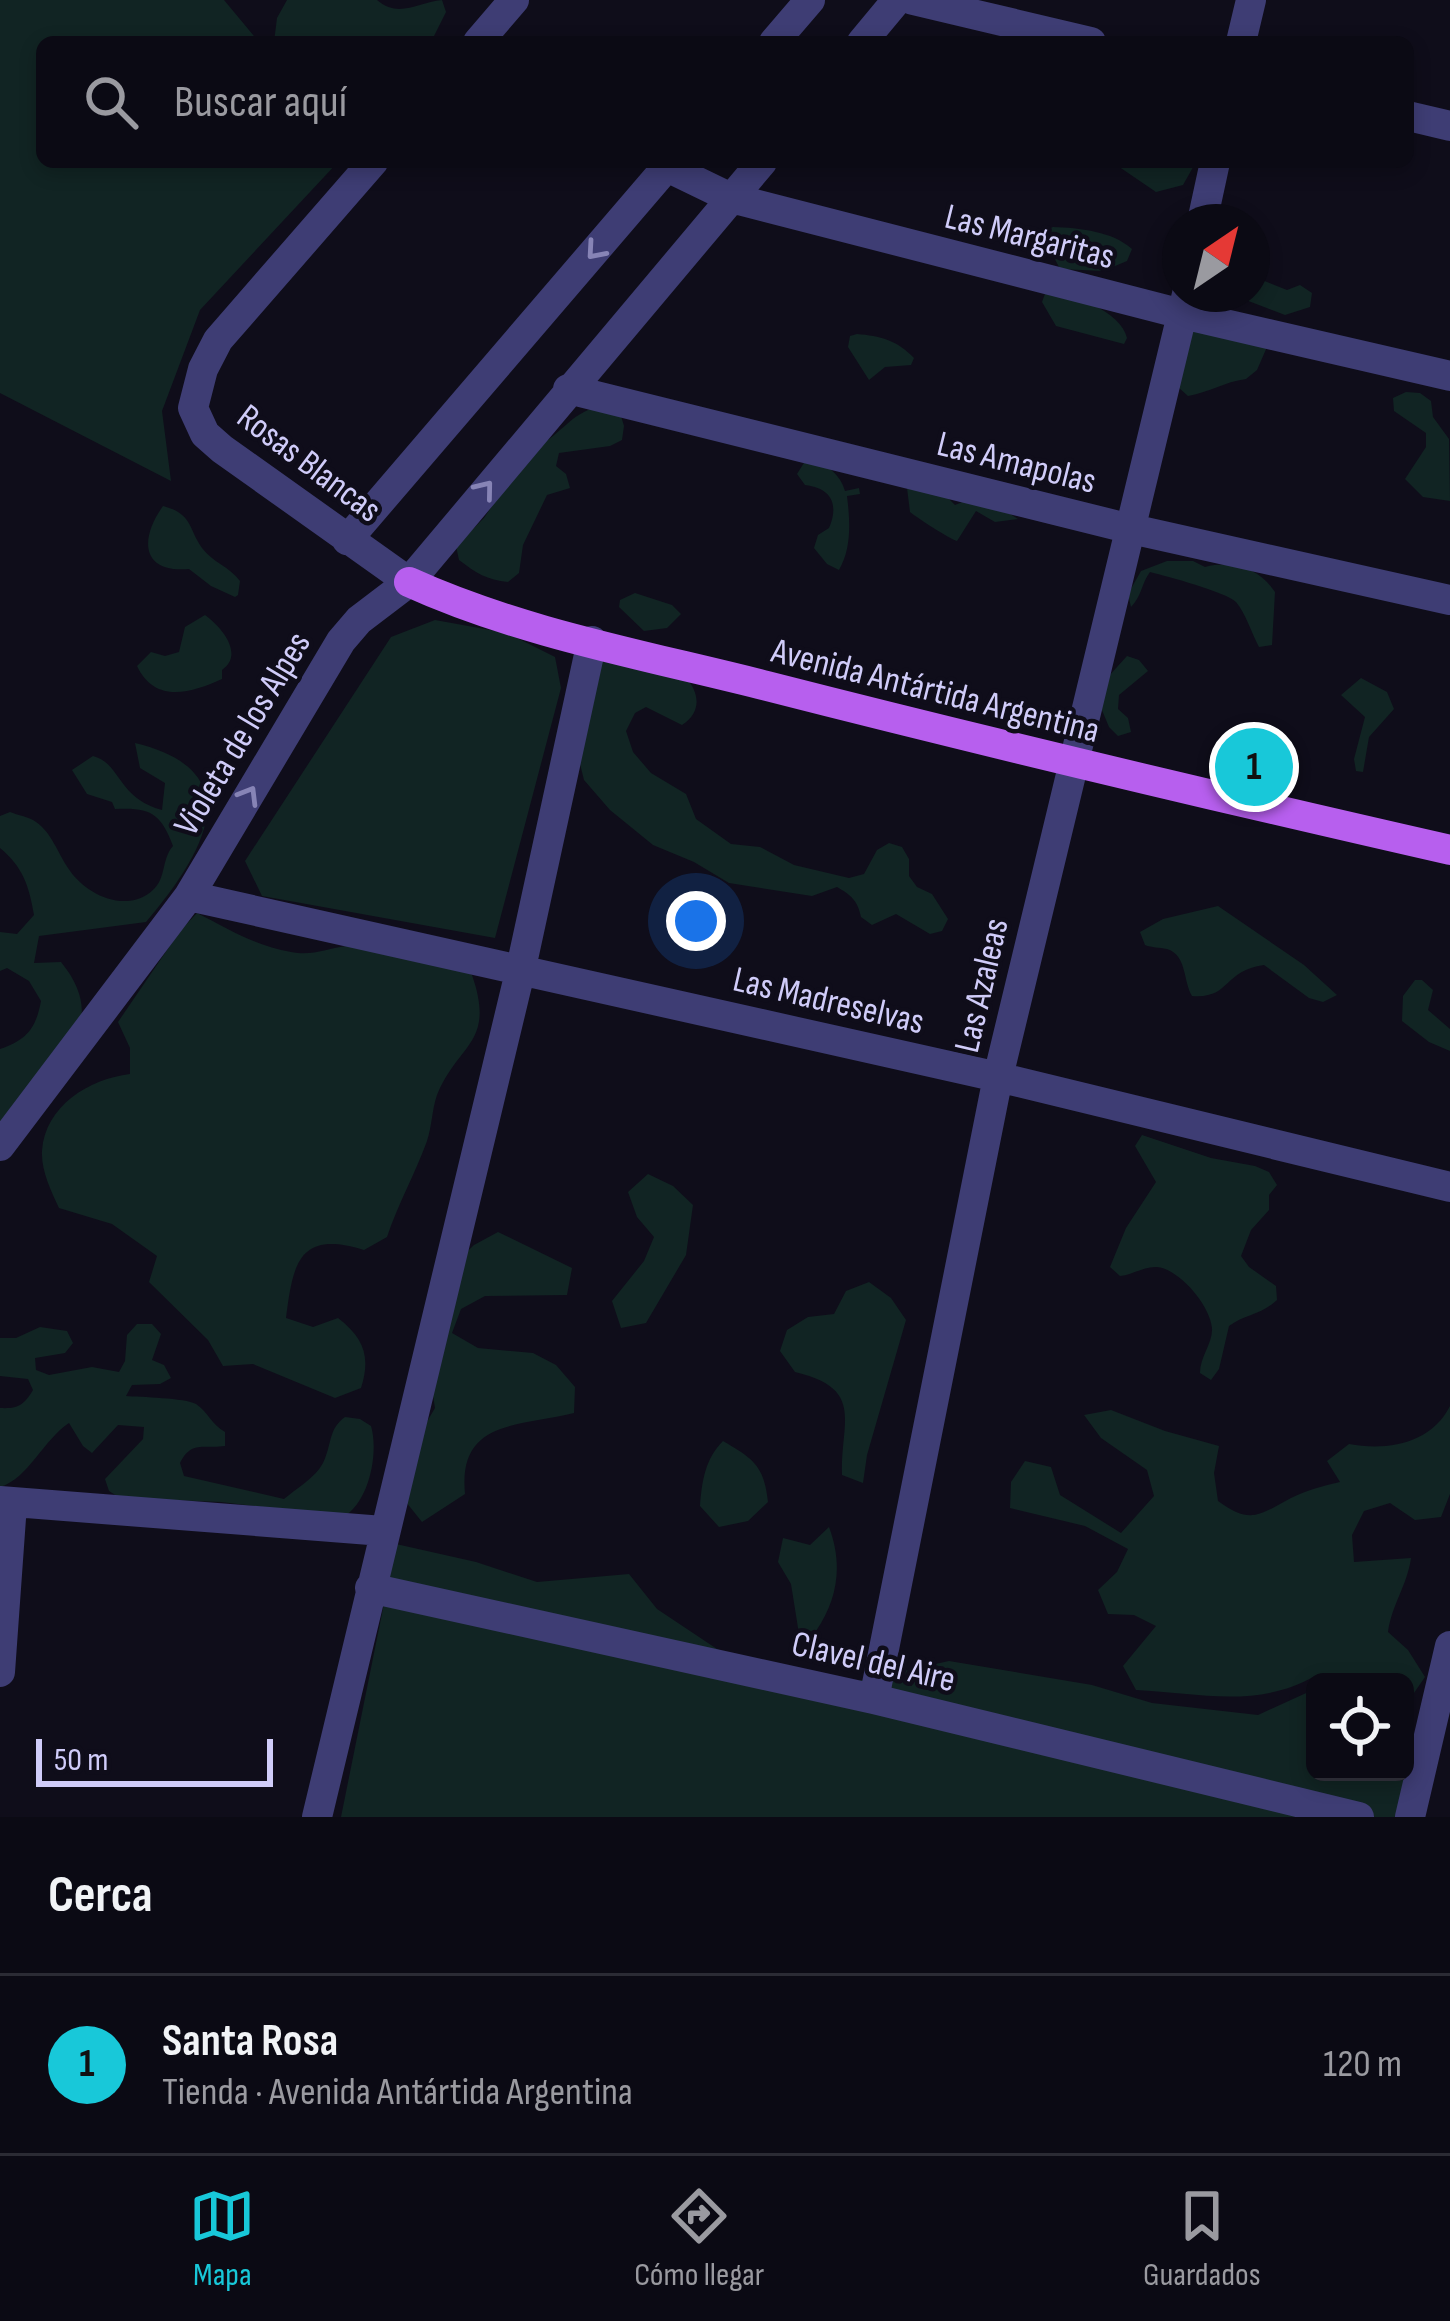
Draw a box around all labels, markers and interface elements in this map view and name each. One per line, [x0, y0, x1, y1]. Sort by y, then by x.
search box [36, 36, 1414, 168]
icon: search [78, 69, 144, 135]
text: Buscar aquí [174, 75, 347, 130]
street label: Las Margaritas [940, 196, 1118, 279]
north arrow [1162, 204, 1270, 312]
one-way arrow [588, 237, 609, 259]
street label: Rosas Blancas [228, 396, 389, 532]
street label: Las Amapolas [932, 423, 1100, 504]
one-way arrow [471, 481, 493, 503]
street label: Violeta de los Alpes [166, 625, 321, 844]
street label: Avenida Antártida Argentina [766, 630, 1104, 753]
pin: 1 [1215, 722, 1293, 812]
one-way arrow [235, 786, 258, 808]
your location [666, 891, 726, 951]
street label: Las Azaleas [946, 914, 1019, 1057]
street label: Las Madreselvas [729, 959, 928, 1044]
street label: Clavel del Aire [787, 1623, 959, 1702]
map controls [1306, 1673, 1414, 1781]
button: locate [1306, 1673, 1414, 1781]
scale bar [36, 1733, 273, 1786]
text: 50 m [54, 1740, 108, 1780]
text: Cerca [48, 1865, 153, 1926]
text: Santa Rosa [162, 2014, 338, 2069]
text: 1 [79, 2041, 95, 2088]
text: 120 m [1323, 2041, 1402, 2088]
text: Tienda · Avenida Antártida Argentina [162, 2069, 633, 2116]
tab: Mapa [189, 2183, 255, 2295]
tab: Cómo llegar [634, 2183, 764, 2295]
tab: Guardados [1143, 2183, 1261, 2295]

